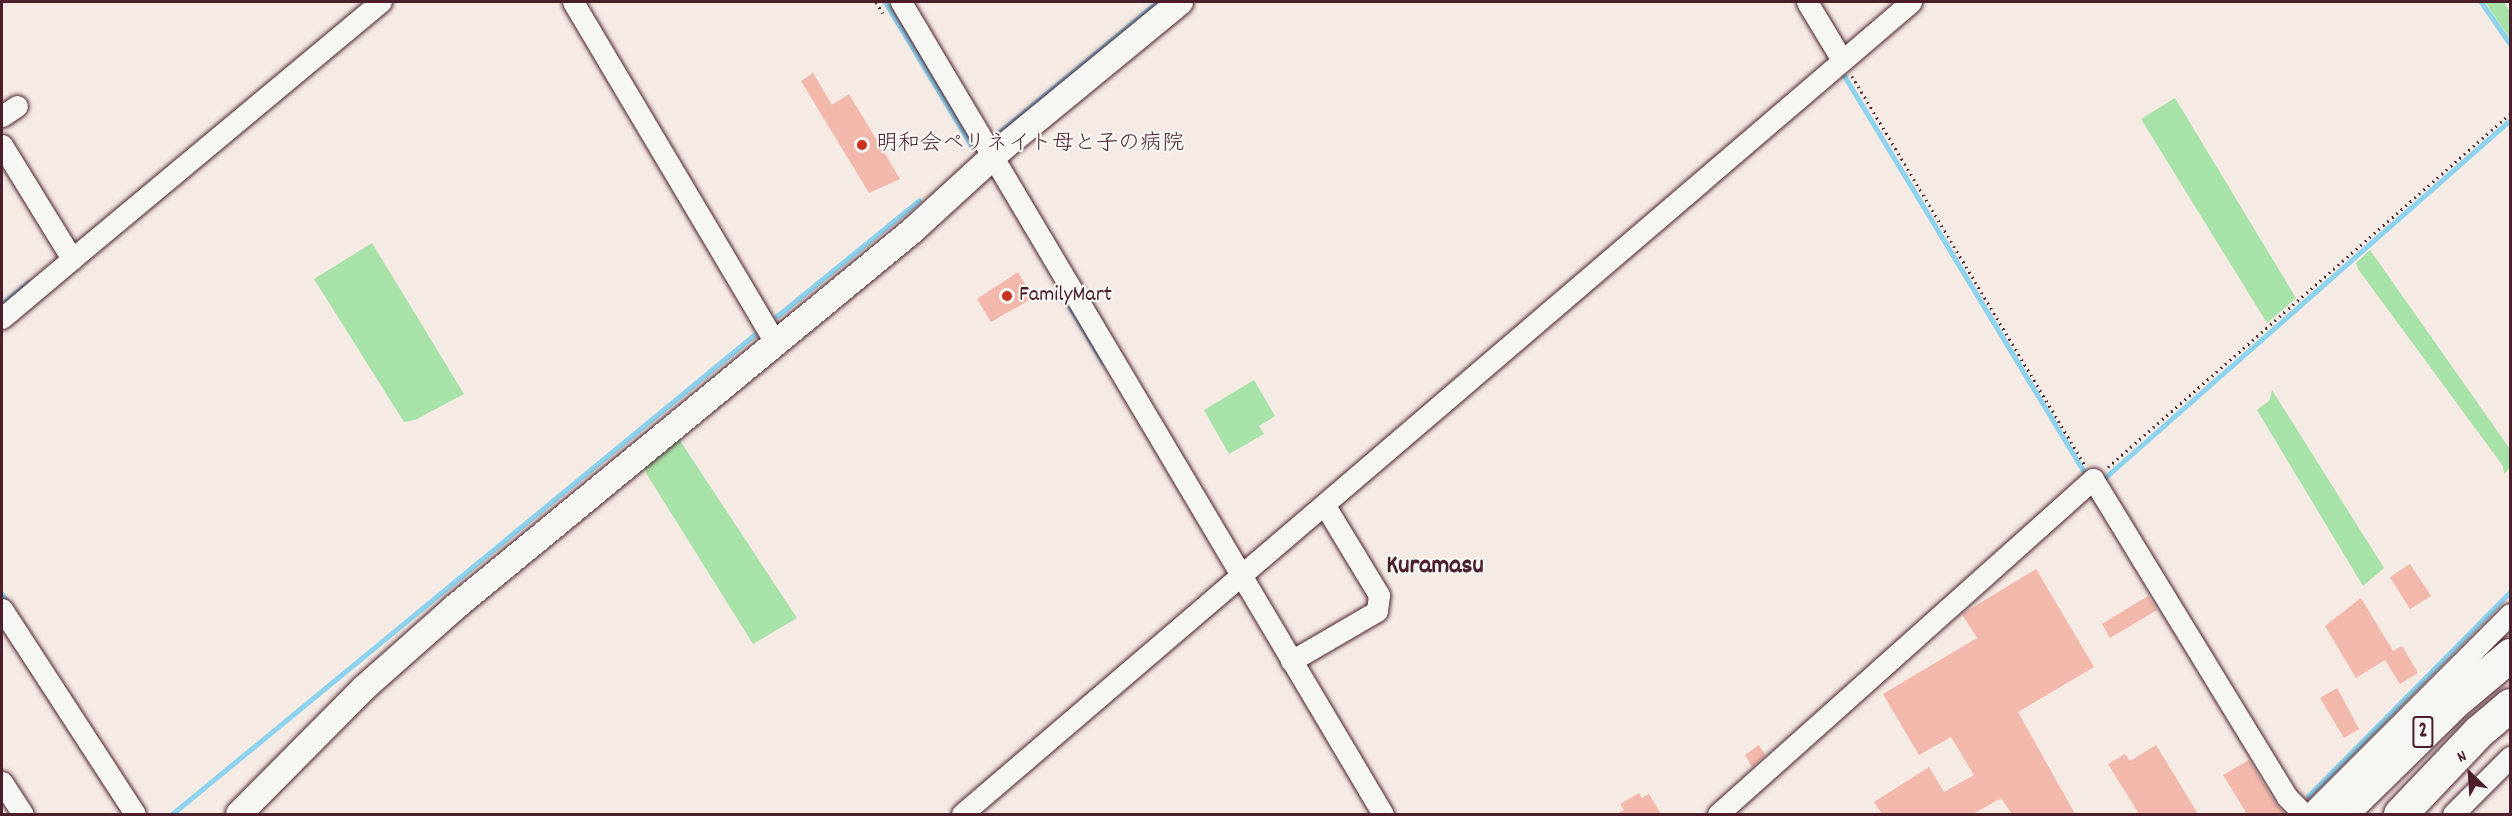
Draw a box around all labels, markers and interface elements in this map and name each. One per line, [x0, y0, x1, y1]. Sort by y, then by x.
place label: 明和会ペリネイト母と子の病院 [876, 132, 1184, 158]
marker: 明和会ペリネイト母と子の病院 [853, 136, 871, 154]
place label: FamilyMart [1019, 283, 1112, 309]
marker: FamilyMart [1000, 289, 1014, 303]
district label: Kuramasu [1386, 551, 1484, 583]
road number: 2 [2411, 714, 2435, 750]
north arrow [2440, 744, 2500, 804]
text: N [2454, 745, 2471, 769]

